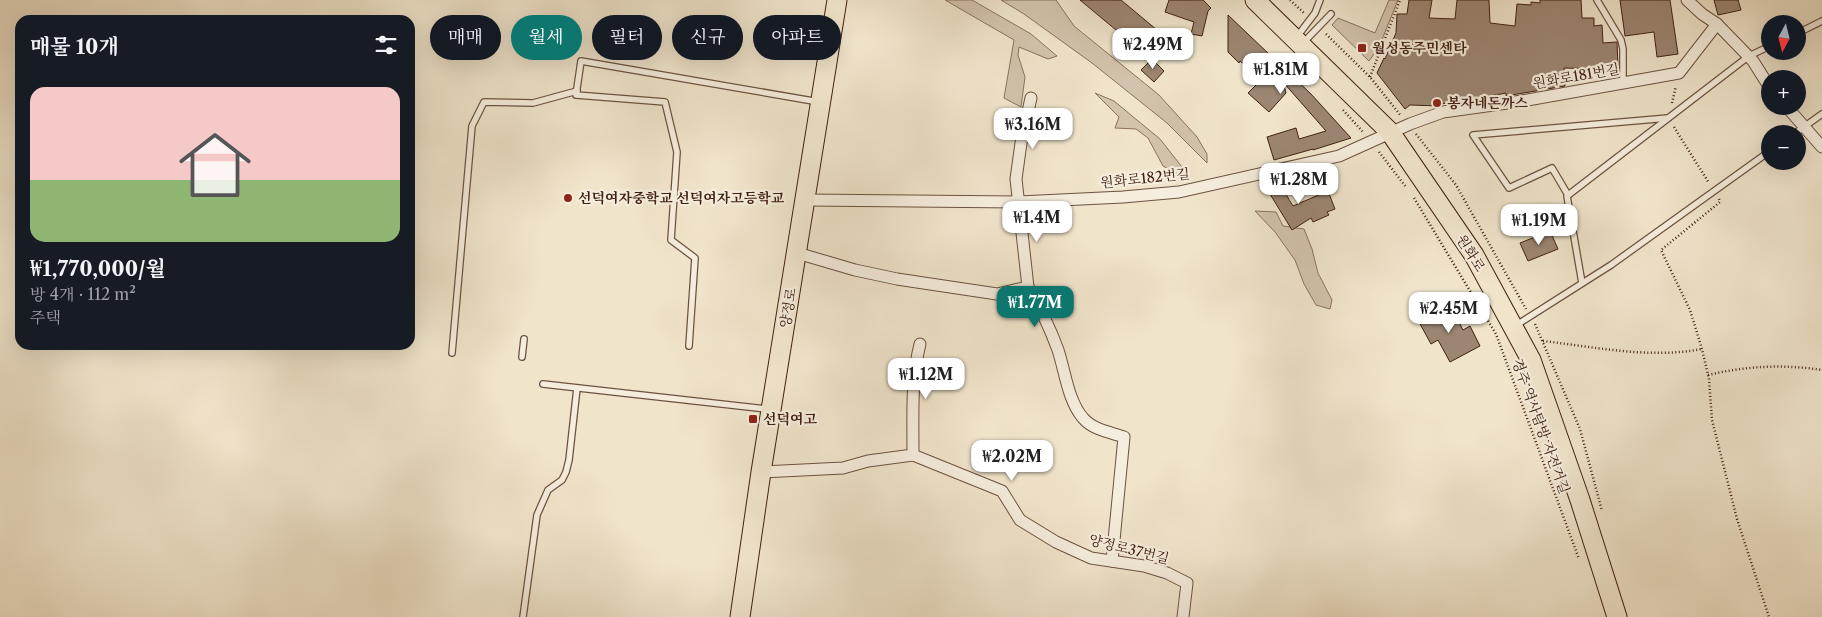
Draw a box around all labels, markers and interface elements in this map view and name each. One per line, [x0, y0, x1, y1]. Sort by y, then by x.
chip: 매매 [430, 15, 501, 60]
chip: 월세 [511, 15, 582, 60]
chip: 필터 [592, 15, 662, 60]
chip: 신규 [672, 15, 743, 60]
chip: 아파트 [753, 15, 841, 60]
north arrow [1761, 15, 1806, 60]
map controls [1761, 15, 1806, 170]
pin: ₩2.49M [1112, 28, 1194, 70]
icon: filters [372, 31, 400, 59]
text: 매물 10개 [30, 34, 119, 59]
text: ₩2.49M [1123, 34, 1183, 54]
place label: 월성동주민센타 [1372, 39, 1467, 57]
marker: 월성동주민센타 [1356, 42, 1368, 54]
pin: ₩1.81M [1240, 52, 1322, 95]
text: ₩1.81M [1253, 59, 1309, 79]
street label: 원화로181번길 [1531, 60, 1621, 92]
button: + [1761, 70, 1806, 115]
place label: 봉자네돈까스 [1447, 94, 1529, 112]
marker: 봉자네돈까스 [1431, 97, 1443, 109]
pin: ₩3.16M [992, 108, 1074, 150]
text: ₩3.16M [1005, 114, 1061, 134]
icon: home [170, 120, 260, 210]
button: − [1761, 125, 1806, 170]
pin: ₩1.28M [1258, 162, 1340, 205]
street label: 원화로182번길 [1099, 164, 1191, 192]
text: ₩1.28M [1270, 169, 1328, 189]
place label: 선덕여자중학교 선덕여자고등학교 [578, 189, 785, 207]
marker: 선덕여자중학교 선덕여자고등학교 [562, 192, 574, 204]
pin: ₩1.4M [1002, 200, 1072, 243]
pin: ₩1.19M [1498, 204, 1580, 246]
text: ₩1.4M [1013, 207, 1061, 227]
text: ₩1.19M [1512, 210, 1566, 230]
street label: 원화로 [1453, 231, 1490, 275]
text: ₩1,770,000/월 [30, 256, 166, 281]
text: 방 4개 · 112 m² [30, 284, 136, 304]
street label: 양정로 [776, 286, 800, 329]
pin: ₩1.77M [994, 286, 1076, 328]
text: ₩1.77M [1008, 292, 1062, 312]
pin: ₩2.45M [1408, 292, 1490, 334]
text: ₩2.45M [1420, 298, 1478, 318]
text: 주택 [30, 307, 61, 327]
street label: 경주 역사탐방 자전거길 [1508, 356, 1574, 496]
pin: ₩1.12M [885, 358, 967, 400]
text: ₩1.12M [899, 364, 953, 384]
place label: 선덕여고 [763, 410, 818, 428]
marker: 선덕여고 [747, 413, 759, 425]
pin: ₩2.02M [971, 440, 1053, 482]
text: ₩2.02M [982, 446, 1042, 466]
street label: 양정로37번길 [1087, 530, 1171, 568]

